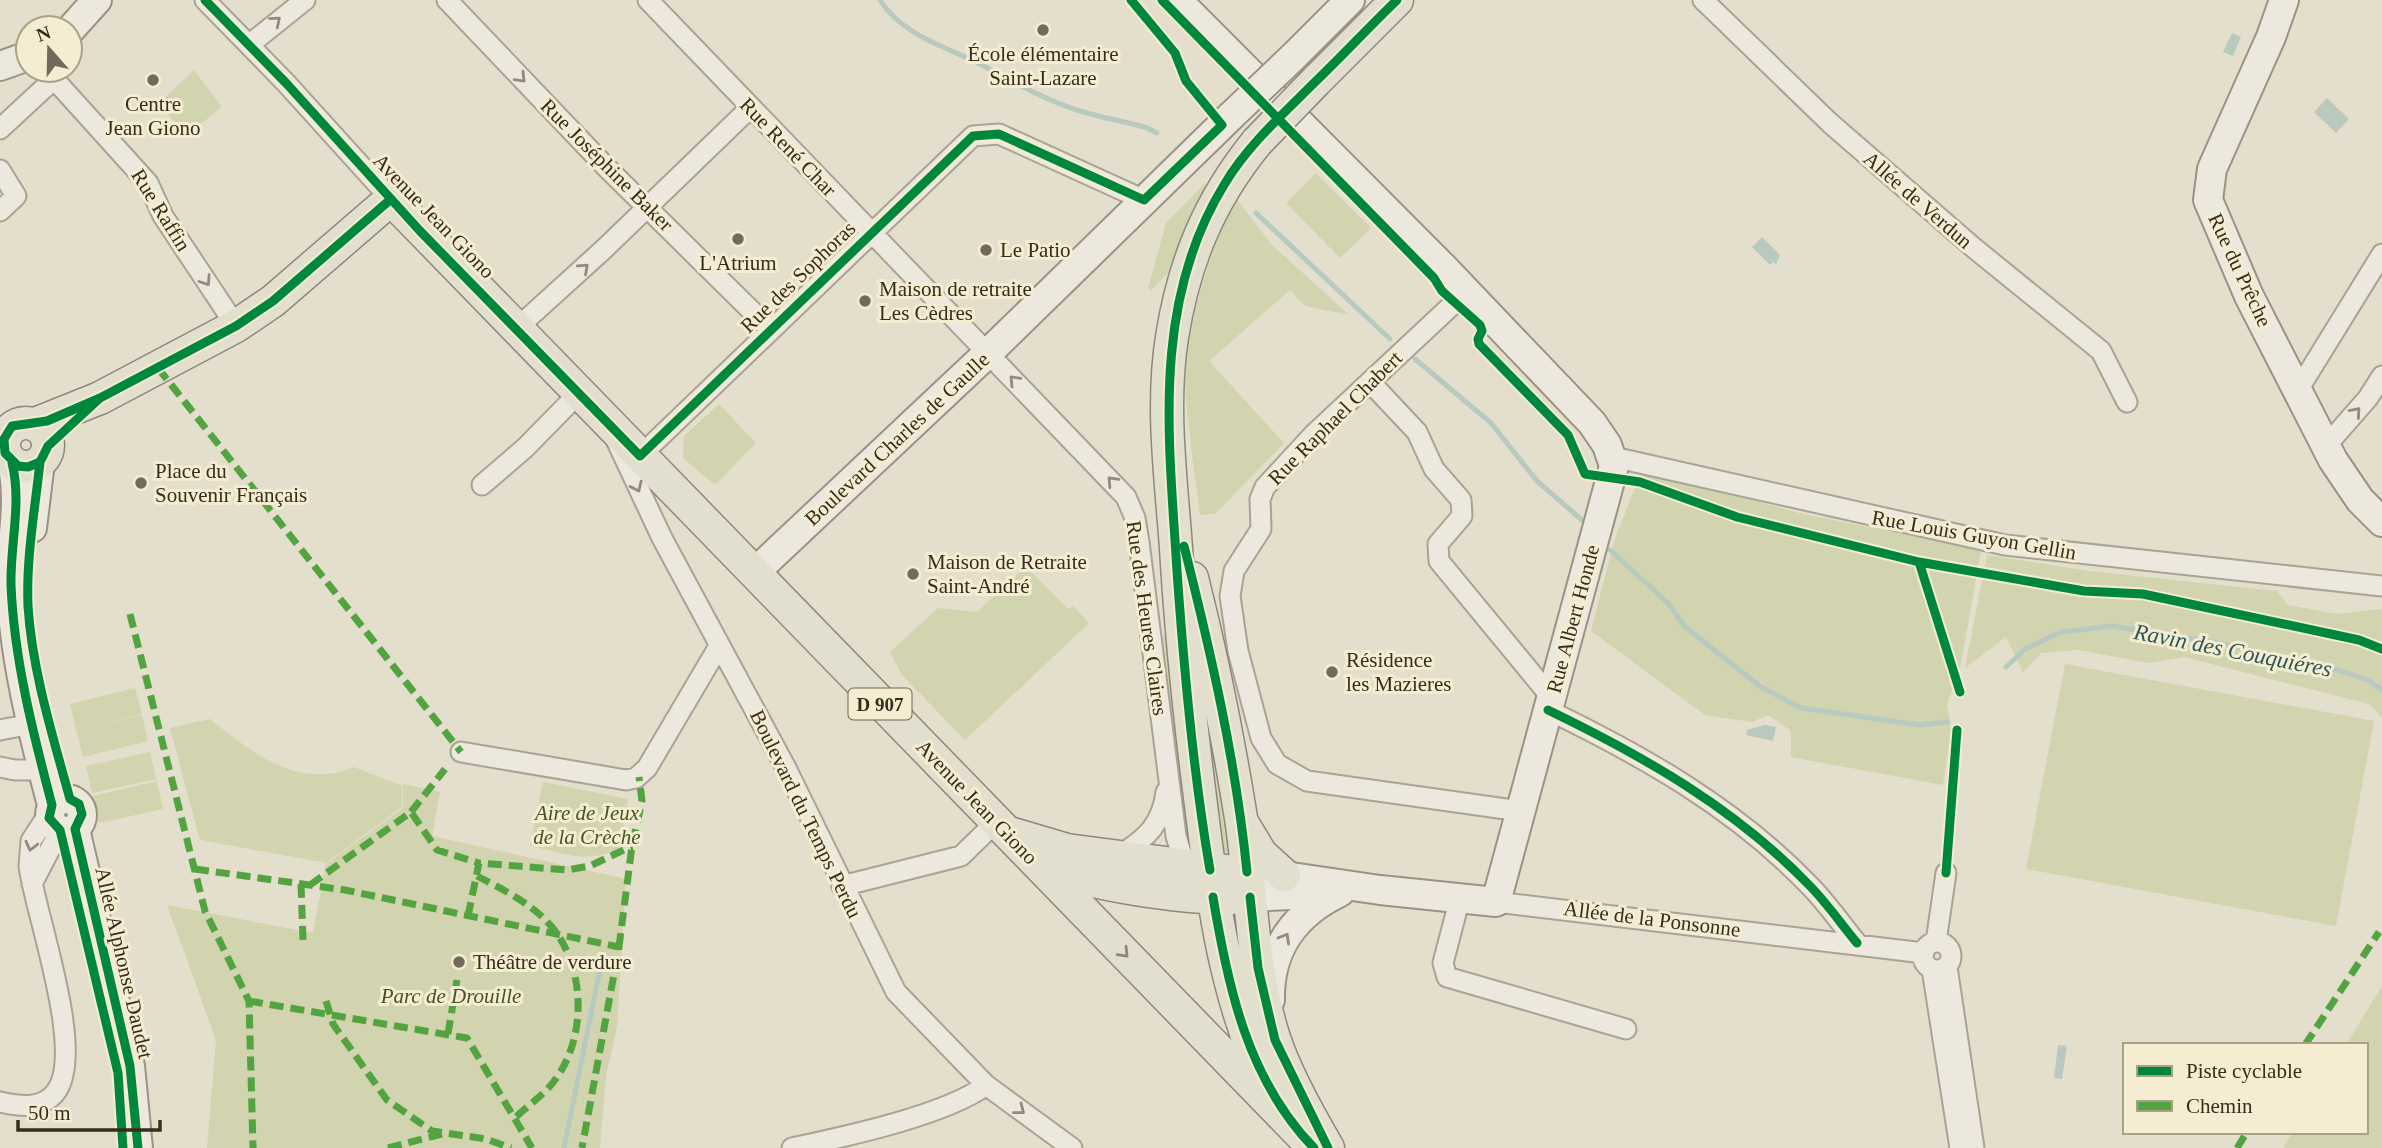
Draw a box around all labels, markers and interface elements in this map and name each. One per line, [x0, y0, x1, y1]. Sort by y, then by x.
north arrow [14, 14, 84, 84]
one-way arrow [268, 17, 281, 29]
text: N [33, 21, 54, 46]
marker: École élémentaire Saint-Lazare [1035, 22, 1051, 38]
place label: École élémentaire Saint-Lazare [968, 42, 1119, 90]
one-way arrow [513, 69, 526, 82]
marker: Centre Jean Giono [145, 72, 161, 88]
place label: Centre Jean Giono [105, 92, 201, 140]
street label: Rue René Char [735, 93, 841, 201]
street label: Rue Joséphine Baker [536, 94, 678, 236]
street label: Allée de Verdun [1859, 146, 1978, 254]
street label: Avenue Jean Giono [368, 149, 500, 283]
street label: Rue Raffin [126, 164, 196, 256]
street label: Rue du Prêche [2203, 209, 2277, 331]
street label: Rue des Sophoras [736, 216, 860, 338]
marker: L'Atrium [730, 231, 746, 247]
place label: Le Patio [1000, 238, 1071, 262]
marker: Le Patio [978, 242, 994, 258]
place label: L'Atrium [699, 251, 777, 275]
one-way arrow [576, 263, 589, 276]
one-way arrow [198, 273, 210, 286]
place label: Maison de retraite Les Cèdres [879, 277, 1032, 325]
marker: Maison de retraite Les Cèdres [857, 293, 873, 309]
street label: Rue Raphael Chabert [1263, 346, 1407, 490]
street label: Boulevard Charles de Gaulle [800, 347, 994, 531]
one-way arrow [1009, 375, 1022, 388]
one-way arrow [2348, 408, 2360, 421]
place label: Place du Souvenir Français [155, 459, 307, 507]
marker: Place du Souvenir Français [133, 475, 149, 491]
one-way arrow [1107, 476, 1120, 489]
one-way arrow [629, 480, 643, 492]
street label: Rue Louis Guyon Gellin [1870, 505, 2079, 565]
street label: Rue des Heures Claires [1121, 519, 1173, 717]
street label: Rue Albert Honde [1542, 542, 1604, 696]
place label: Maison de Retraite Saint-André [927, 550, 1087, 598]
marker: Maison de Retraite Saint-André [905, 566, 921, 582]
water label: Ravin des Couquiéres [2131, 619, 2334, 682]
place label: Résidence les Mazieres [1346, 648, 1452, 696]
marker: Résidence les Mazieres [1324, 664, 1340, 680]
road number: D 907 [848, 688, 912, 720]
street label: Boulevard du Temps Perdu [745, 706, 867, 922]
street label: Avenue Jean Giono [911, 735, 1043, 869]
park label: Aire de Jeux de la Crèche [533, 801, 641, 849]
one-way arrow [25, 840, 40, 852]
street label: Allée Alphonse Daudet [90, 865, 158, 1061]
street label: Allée de la Ponsonne [1562, 896, 1742, 942]
one-way arrow [1277, 933, 1290, 946]
one-way arrow [1116, 945, 1128, 957]
place label: Théâtre de verdure [473, 950, 632, 974]
marker: Théâtre de verdure [451, 954, 467, 970]
park label: Parc de Drouille [380, 984, 521, 1008]
legend [2123, 1043, 2368, 1134]
text: Piste cyclable [2186, 1059, 2302, 1083]
scale bar [18, 1088, 159, 1132]
text: Chemin [2186, 1094, 2253, 1118]
text: 50 m [28, 1101, 71, 1125]
one-way arrow [1012, 1102, 1024, 1115]

